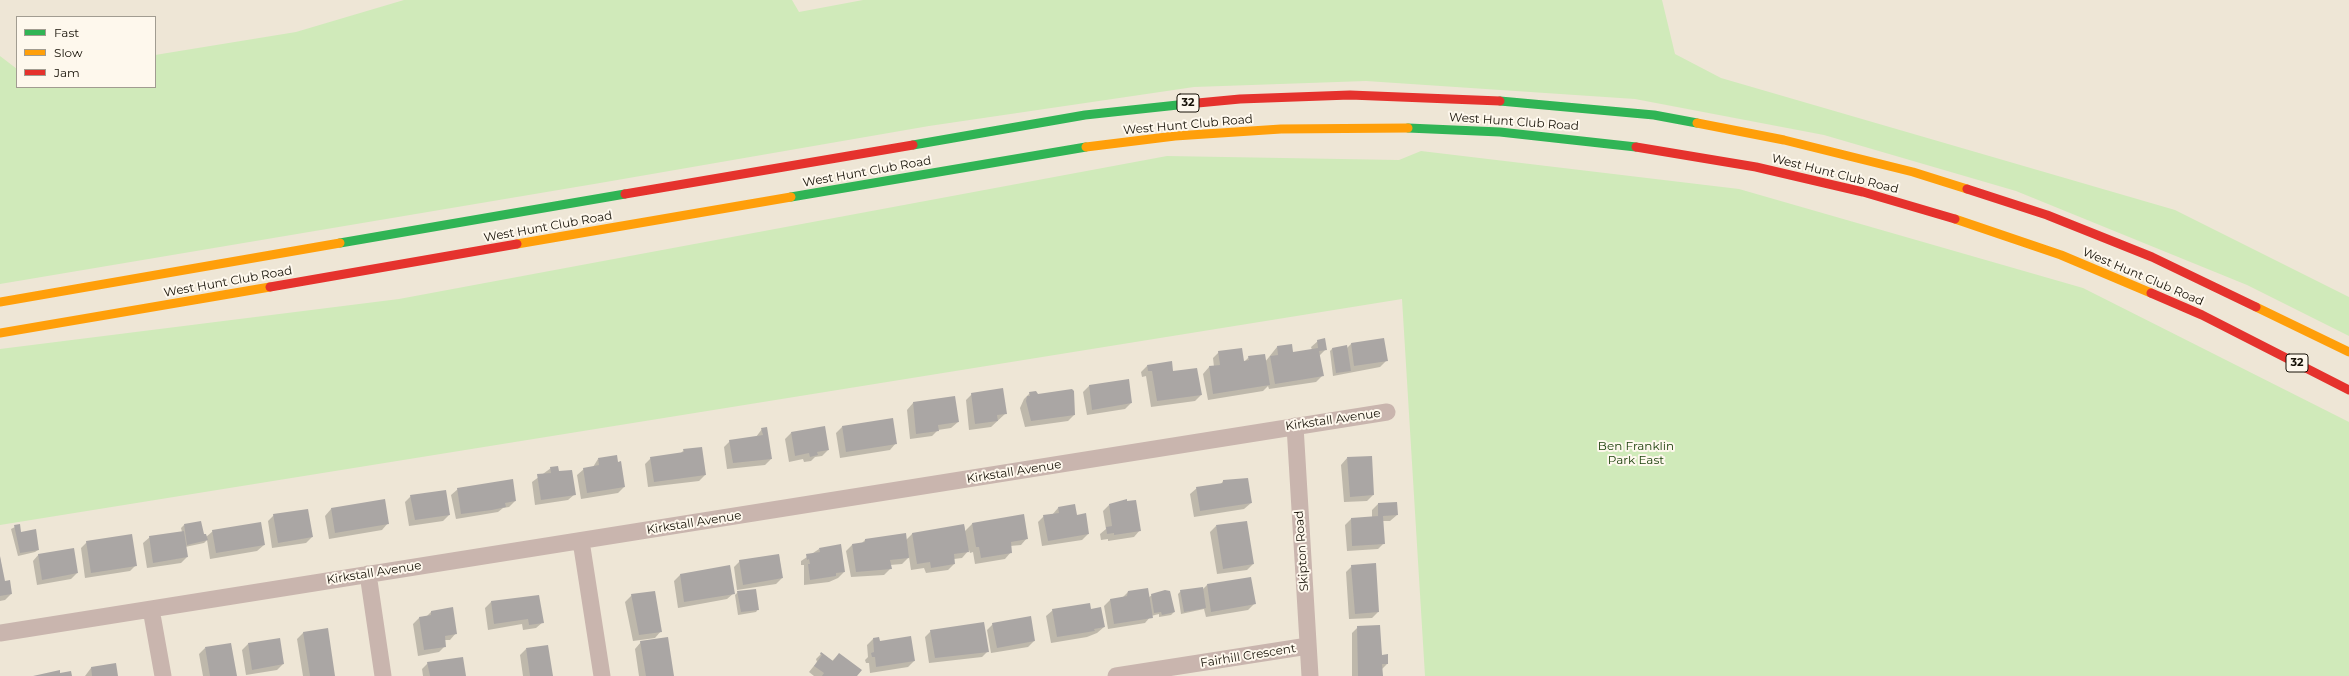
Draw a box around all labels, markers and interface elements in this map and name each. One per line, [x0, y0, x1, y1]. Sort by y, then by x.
legend [16, 16, 156, 88]
text: Fast [54, 25, 79, 40]
text: Slow [54, 45, 83, 60]
text: Jam [54, 65, 80, 80]
road number: 32 [1177, 94, 1199, 112]
street label: West Hunt Club Road [1449, 110, 1579, 134]
street label: West Hunt Club Road [1123, 112, 1253, 138]
street label: West Hunt Club Road [1770, 151, 1900, 197]
street label: West Hunt Club Road [802, 154, 932, 190]
street label: West Hunt Club Road [483, 209, 613, 245]
street label: West Hunt Club Road [2080, 245, 2206, 309]
street label: West Hunt Club Road [163, 264, 293, 300]
road number: 32 [2286, 354, 2308, 372]
street label: Kirkstall Avenue [1285, 406, 1381, 434]
park label: Ben Franklin Park East [1598, 439, 1674, 467]
street label: Kirkstall Avenue [966, 457, 1062, 487]
street label: Kirkstall Avenue [646, 508, 742, 538]
street label: Skipton Road [1292, 510, 1312, 592]
street label: Kirkstall Avenue [326, 558, 422, 588]
street label: Fairhill Crescent [1199, 641, 1297, 671]

